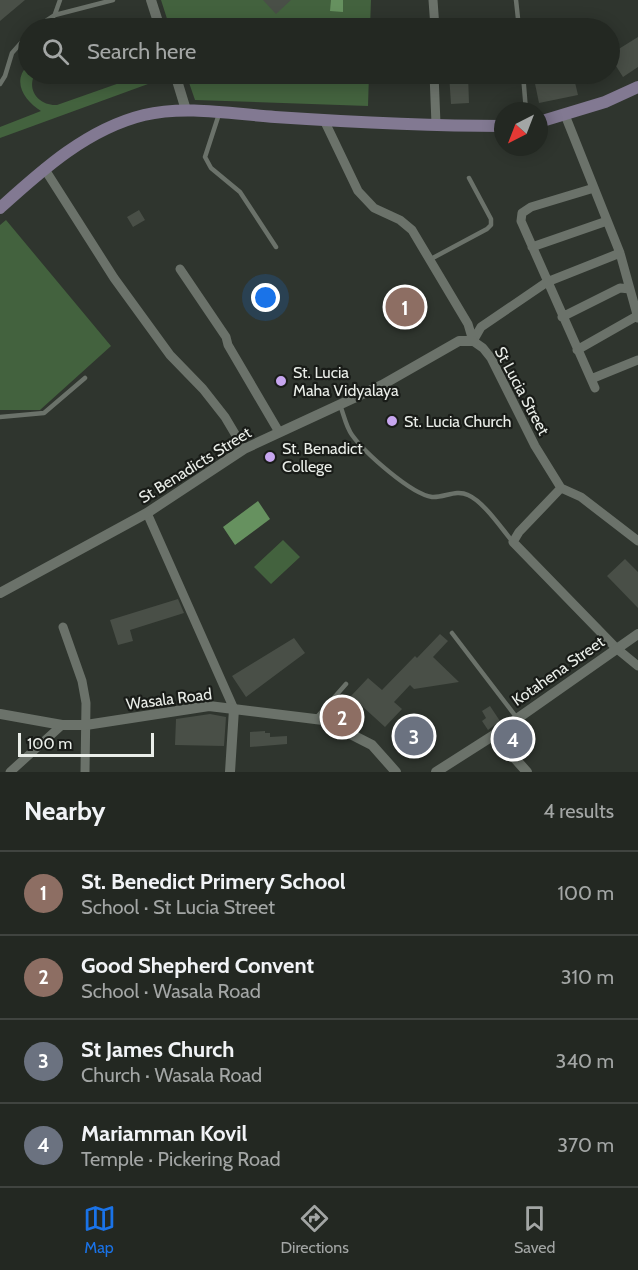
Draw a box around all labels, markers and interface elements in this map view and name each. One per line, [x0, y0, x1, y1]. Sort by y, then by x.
search box [18, 18, 620, 84]
icon: search [39, 35, 72, 68]
text: Search here [87, 38, 196, 65]
north arrow [494, 102, 548, 156]
your location [251, 283, 280, 312]
pin: 1 [386, 284, 424, 330]
street label: St Lucia Street [491, 344, 554, 439]
place label: St. Lucia Maha Vidyalaya [293, 363, 399, 400]
marker: St. Lucia Maha Vidyalaya [274, 374, 288, 388]
place label: St. Lucia Church [404, 412, 511, 431]
marker: St. Lucia Church [385, 414, 399, 428]
street label: St Benadicts Street [135, 423, 255, 507]
place label: St. Benadict College [282, 439, 363, 476]
marker: St. Benadict College [263, 450, 277, 464]
street label: Kotahena Street [508, 632, 608, 710]
street label: Wasala Road [125, 684, 213, 714]
pin: 2 [322, 694, 362, 740]
pin: 3 [394, 714, 434, 758]
pin: 4 [494, 716, 532, 762]
scale bar [18, 730, 154, 758]
text: 100 m [27, 734, 72, 753]
text: Nearby [24, 795, 105, 827]
text: 4 results [543, 799, 614, 823]
text: St. Benedict Primery School [81, 868, 346, 895]
text: 1 [40, 881, 47, 905]
text: 100 m [558, 881, 614, 905]
text: School · St Lucia Street [81, 895, 275, 919]
text: Good Shepherd Convent [81, 952, 314, 979]
text: 2 [38, 965, 49, 989]
text: 310 m [561, 965, 614, 989]
text: School · Wasala Road [81, 979, 261, 1003]
text: St James Church [81, 1036, 234, 1063]
text: 3 [38, 1049, 49, 1073]
text: 340 m [556, 1049, 614, 1073]
text: Church · Wasala Road [81, 1063, 262, 1087]
text: Mariamman Kovil [81, 1120, 247, 1147]
text: 4 [37, 1133, 50, 1157]
text: 370 m [557, 1133, 614, 1157]
text: Temple · Pickering Road [81, 1147, 281, 1171]
tab: Map [83, 1202, 116, 1257]
tab: Directions [281, 1202, 349, 1257]
tab: Saved [514, 1202, 555, 1257]

